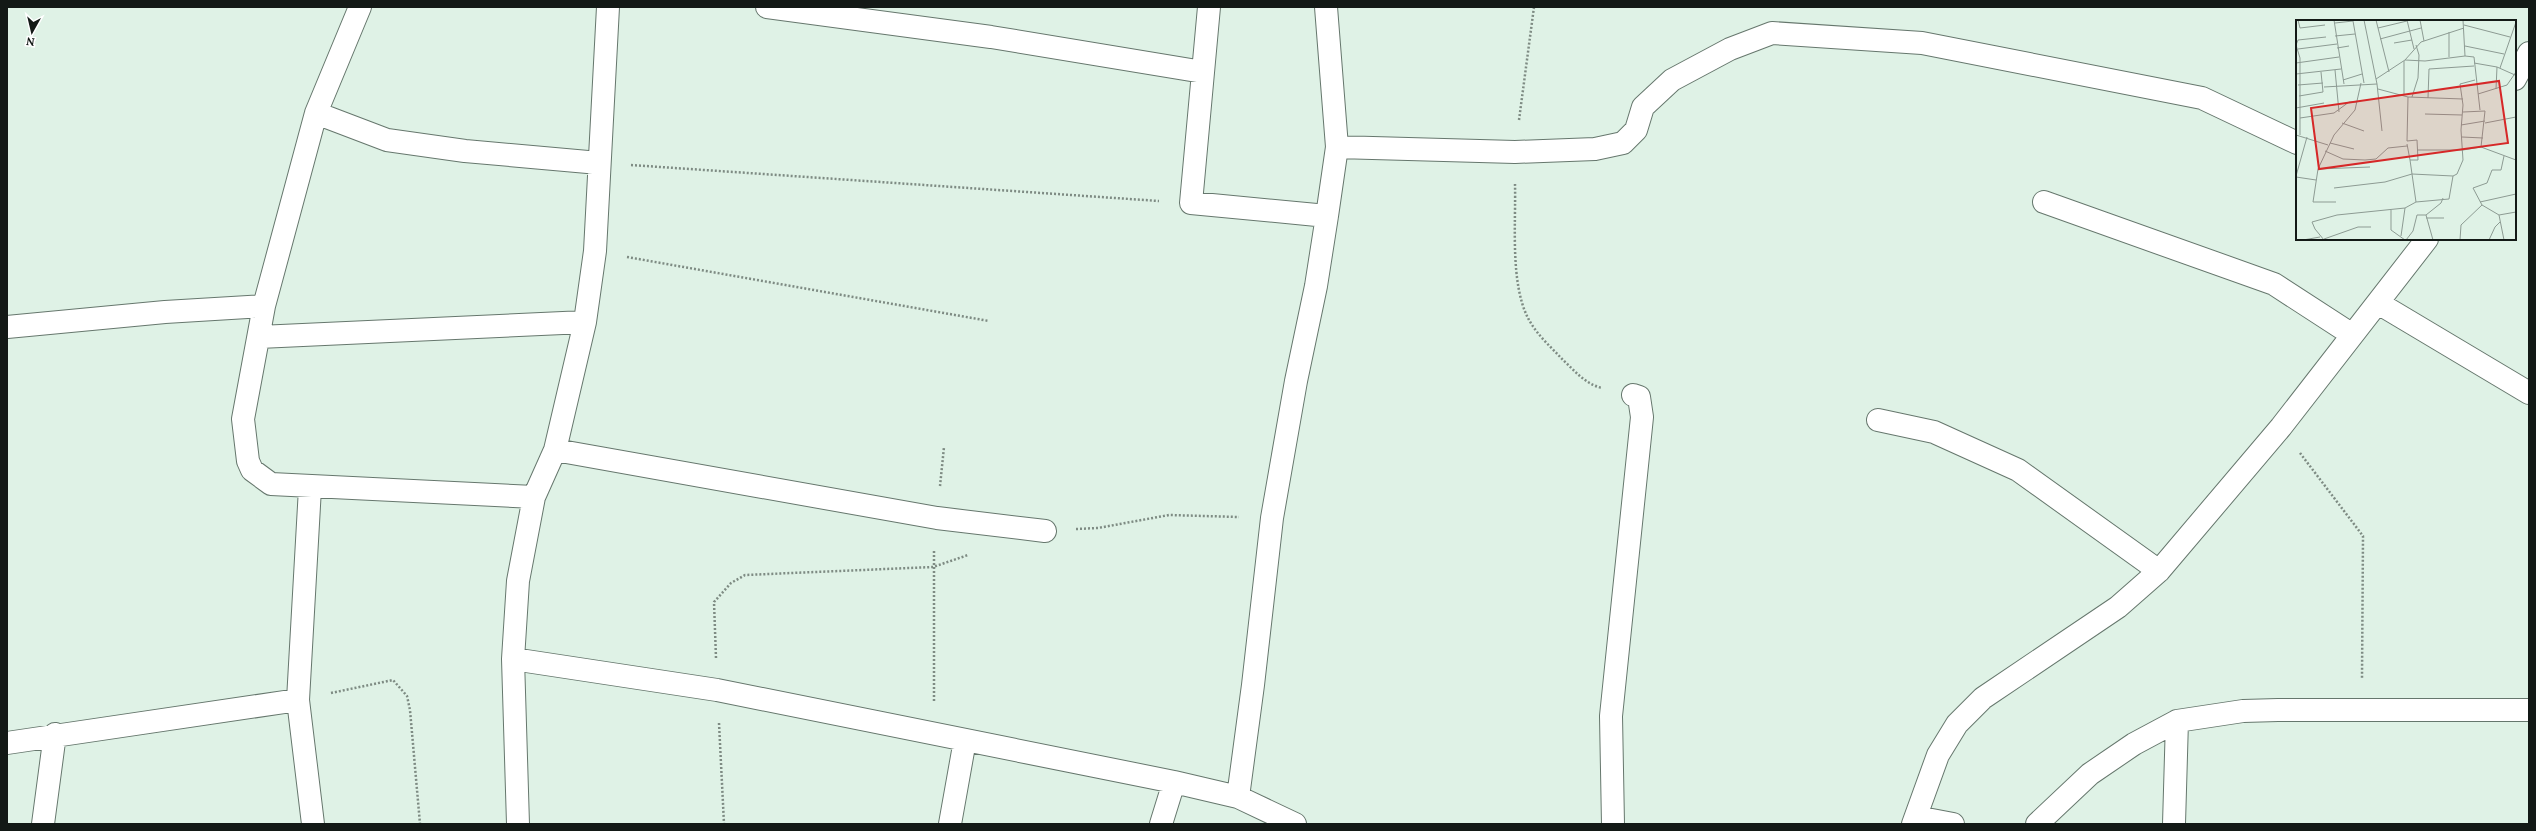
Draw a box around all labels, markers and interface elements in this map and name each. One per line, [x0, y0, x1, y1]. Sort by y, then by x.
north arrow [12, 12, 52, 52]
inset map [2296, 20, 2516, 240]
text: N [25, 34, 36, 49]

